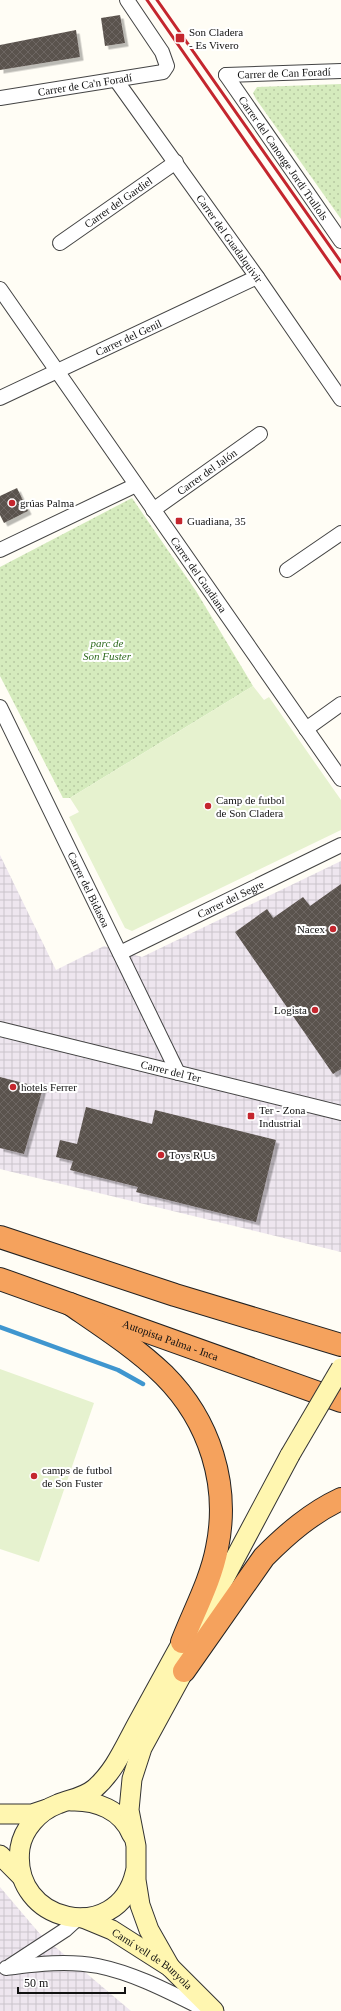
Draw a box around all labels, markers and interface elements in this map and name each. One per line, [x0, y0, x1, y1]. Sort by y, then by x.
place label: Son Cladera - Es Vivero [189, 26, 243, 51]
marker: Son Cladera - Es Vivero [174, 32, 186, 44]
street label: Carrer de Can Foradí [237, 65, 331, 81]
street label: Carrer de Ca'n Foradí [37, 71, 133, 98]
street label: Carrer del Canonge Jordi Trullols [236, 94, 331, 222]
street label: Carrer del Gardiel [82, 174, 154, 230]
street label: Carrer del Guadalquivir [194, 192, 265, 285]
street label: Carrer del Genil [94, 317, 163, 358]
street label: Carrer del Jalón [175, 446, 239, 497]
place label: grúas Palma [20, 497, 74, 509]
marker: grúas Palma [7, 498, 17, 508]
place label: Guadiana, 35 [187, 515, 246, 527]
marker: Guadiana, 35 [174, 516, 184, 526]
street label: Carrer del Guadiana [168, 535, 229, 615]
park label: parc de Son Fuster [83, 637, 132, 662]
place label: Camp de futbol de Son Cladera [216, 794, 284, 819]
marker: Camp de futbol de Son Cladera [203, 801, 213, 811]
street label: Carrer del Bidasoa [65, 850, 112, 929]
street label: Carrer del Segre [195, 878, 266, 920]
place label: Nacex [297, 923, 325, 935]
marker: Nacex [328, 924, 338, 934]
place label: Logista [274, 1004, 307, 1016]
marker: Logista [310, 1005, 320, 1015]
street label: Carrer del Ter [140, 1058, 202, 1084]
place label: hotels Ferrer [21, 1081, 77, 1093]
marker: hotels Ferrer [8, 1082, 18, 1092]
place label: Ter - Zona Industrial [259, 1104, 305, 1129]
marker: Ter - Zona Industrial [246, 1111, 256, 1121]
place label: Toys R Us [169, 1149, 215, 1161]
marker: Toys R Us [156, 1150, 166, 1160]
street label: Autopista Palma - Inca [121, 1317, 220, 1363]
place label: camps de futbol de Son Fuster [42, 1464, 112, 1489]
marker: camps de futbol de Son Fuster [29, 1471, 39, 1481]
street label: Camí vell de Bunyola [110, 1926, 195, 1992]
scale bar [18, 1969, 125, 1995]
text: 50 m [24, 1976, 49, 1990]

